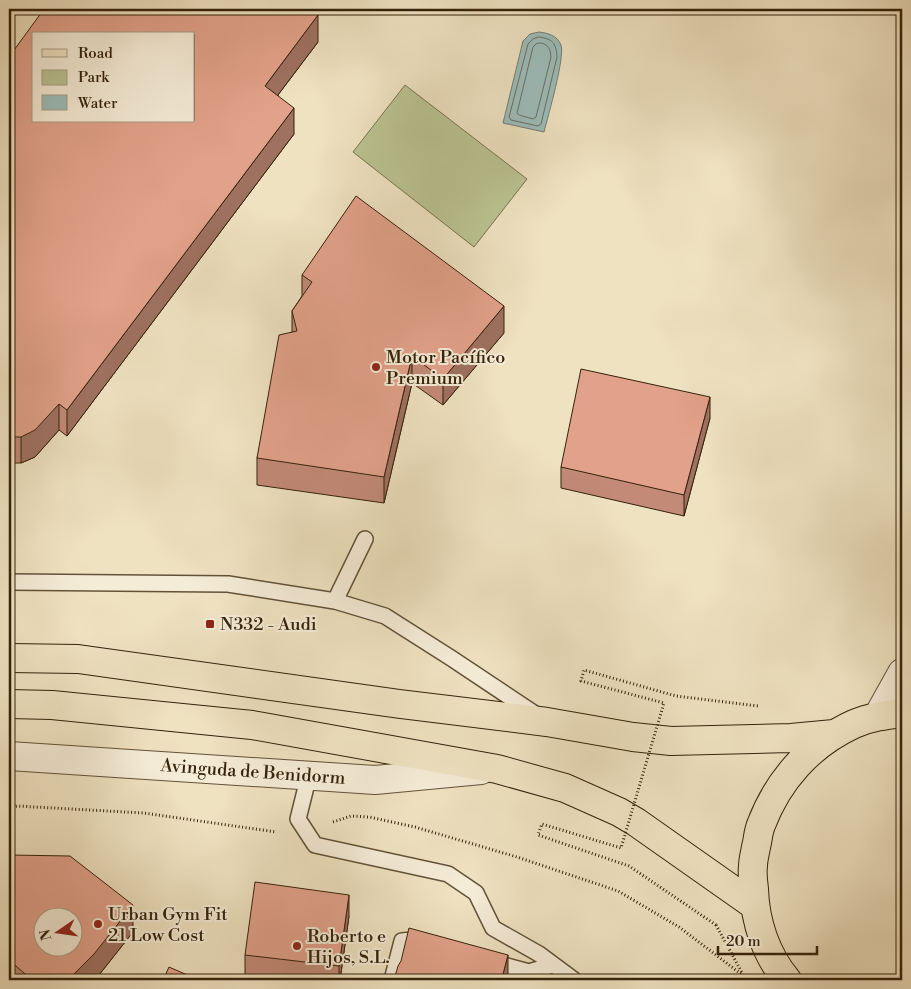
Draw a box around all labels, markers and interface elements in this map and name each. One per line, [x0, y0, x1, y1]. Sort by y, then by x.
legend [32, 32, 195, 122]
text: Road [78, 44, 113, 63]
text: Park [78, 68, 110, 87]
text: Water [77, 94, 118, 113]
place label: Motor Pacífico Premium [386, 346, 505, 390]
marker: Motor Pacífico Premium [370, 361, 382, 373]
place label: N332 - Audi [220, 613, 317, 636]
marker: N332 - Audi [204, 618, 216, 630]
street label: Avinguda de Benidorm [159, 754, 347, 790]
place label: Urban Gym Fit 21 Low Cost [108, 903, 228, 947]
north arrow [32, 906, 82, 956]
marker: Urban Gym Fit 21 Low Cost [92, 918, 104, 930]
scale bar [718, 924, 817, 956]
place label: Roberto e Hijos, S.L. [307, 925, 390, 969]
text: N [36, 927, 56, 942]
text: 20 m [726, 932, 761, 951]
marker: Roberto e Hijos, S.L. [291, 940, 303, 952]

